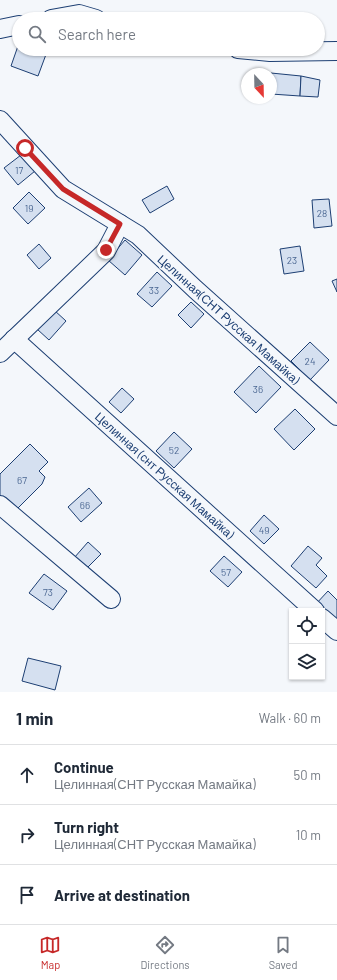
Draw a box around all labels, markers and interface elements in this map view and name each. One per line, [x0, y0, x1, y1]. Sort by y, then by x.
search box [12, 12, 325, 56]
icon: search [26, 23, 48, 45]
text: Search here [58, 25, 136, 43]
north arrow [241, 68, 277, 104]
route start [16, 139, 34, 157]
house number: 17 [15, 164, 23, 176]
house number: 19 [25, 202, 33, 214]
house number: 28 [317, 207, 327, 219]
route end [97, 241, 115, 259]
street label: Целинная(СНТ Русская Мамайка) [154, 252, 304, 388]
house number: 23 [287, 254, 297, 266]
house number: 33 [149, 284, 159, 296]
house number: 24 [305, 355, 315, 367]
house number: 36 [253, 383, 263, 395]
street label: Целинная (снт Русская Мамайка) [92, 409, 238, 542]
house number: 52 [169, 444, 179, 456]
house number: 67 [17, 474, 27, 486]
house number: 66 [80, 499, 90, 511]
house number: 49 [259, 524, 269, 536]
house number: 57 [221, 566, 231, 578]
house number: 73 [43, 586, 53, 598]
map controls [289, 608, 325, 680]
button: locate [289, 608, 325, 644]
button: layers [289, 644, 325, 680]
text: 1 min [16, 708, 53, 728]
text: Walk · 60 m [259, 710, 321, 726]
text: Continue [54, 758, 114, 776]
icon: ahead [16, 764, 38, 786]
text: 50 m [294, 767, 321, 783]
text: Целинная(СНТ Русская Мамайка) [54, 776, 256, 792]
text: Turn right [54, 818, 119, 836]
icon: right [16, 824, 38, 846]
text: 10 m [296, 827, 321, 843]
text: Целинная(СНТ Русская Мамайка) [54, 836, 256, 852]
icon: arrive [16, 884, 38, 906]
text: Arrive at destination [54, 886, 190, 904]
tab: Map [39, 934, 61, 971]
tab: Directions [140, 934, 190, 971]
tab: Saved [269, 934, 298, 971]

